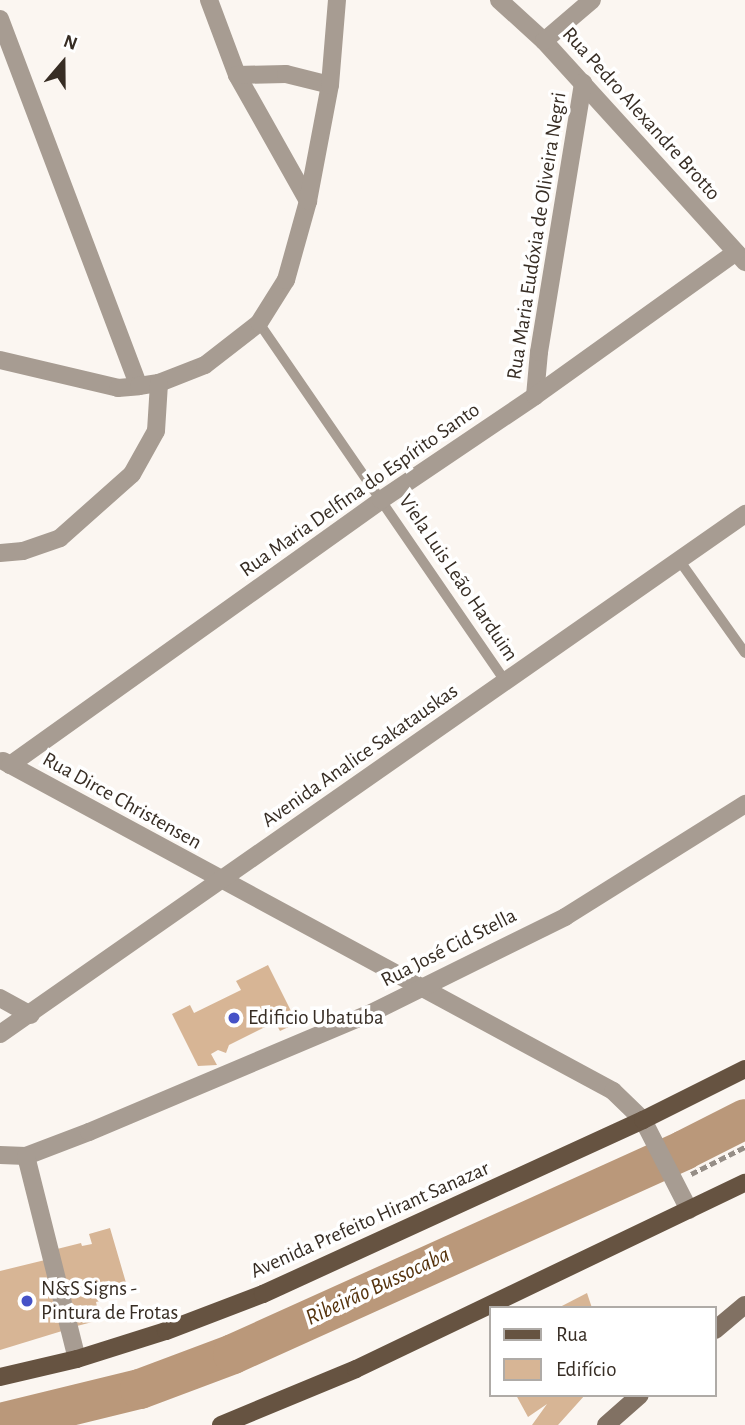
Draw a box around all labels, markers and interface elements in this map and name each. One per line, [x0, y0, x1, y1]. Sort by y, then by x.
street label: Rua Pedro Alexandre Brotto [556, 22, 726, 206]
north arrow [28, 28, 98, 98]
text: N [61, 32, 80, 54]
street label: Rua Maria Eudóxia de Oliveira Negri [502, 90, 572, 382]
street label: Rua Maria Delfina do Espírito Santo [235, 397, 485, 583]
street label: Viela Luis Leão Harduim [393, 490, 523, 666]
street label: Avenida Analice Sakatauskas [257, 679, 463, 833]
street label: Rua Dirce Christensen [38, 747, 206, 855]
street label: Rua José Cid Stella [377, 903, 521, 993]
place label: Edificio Ubatuba [248, 1005, 384, 1031]
marker: Edificio Ubatuba [226, 1010, 242, 1026]
street label: Avenida Prefeito Hirant Sanazar [247, 1156, 493, 1284]
water label: Ribeirão Bussocaba [301, 1242, 455, 1332]
place label: N&S Signs - Pintura de Frotas [41, 1276, 178, 1326]
marker: N&S Signs - Pintura de Frotas [19, 1293, 35, 1309]
legend [490, 1306, 717, 1397]
text: Rua [556, 1324, 588, 1345]
text: Edifício [556, 1359, 616, 1380]

